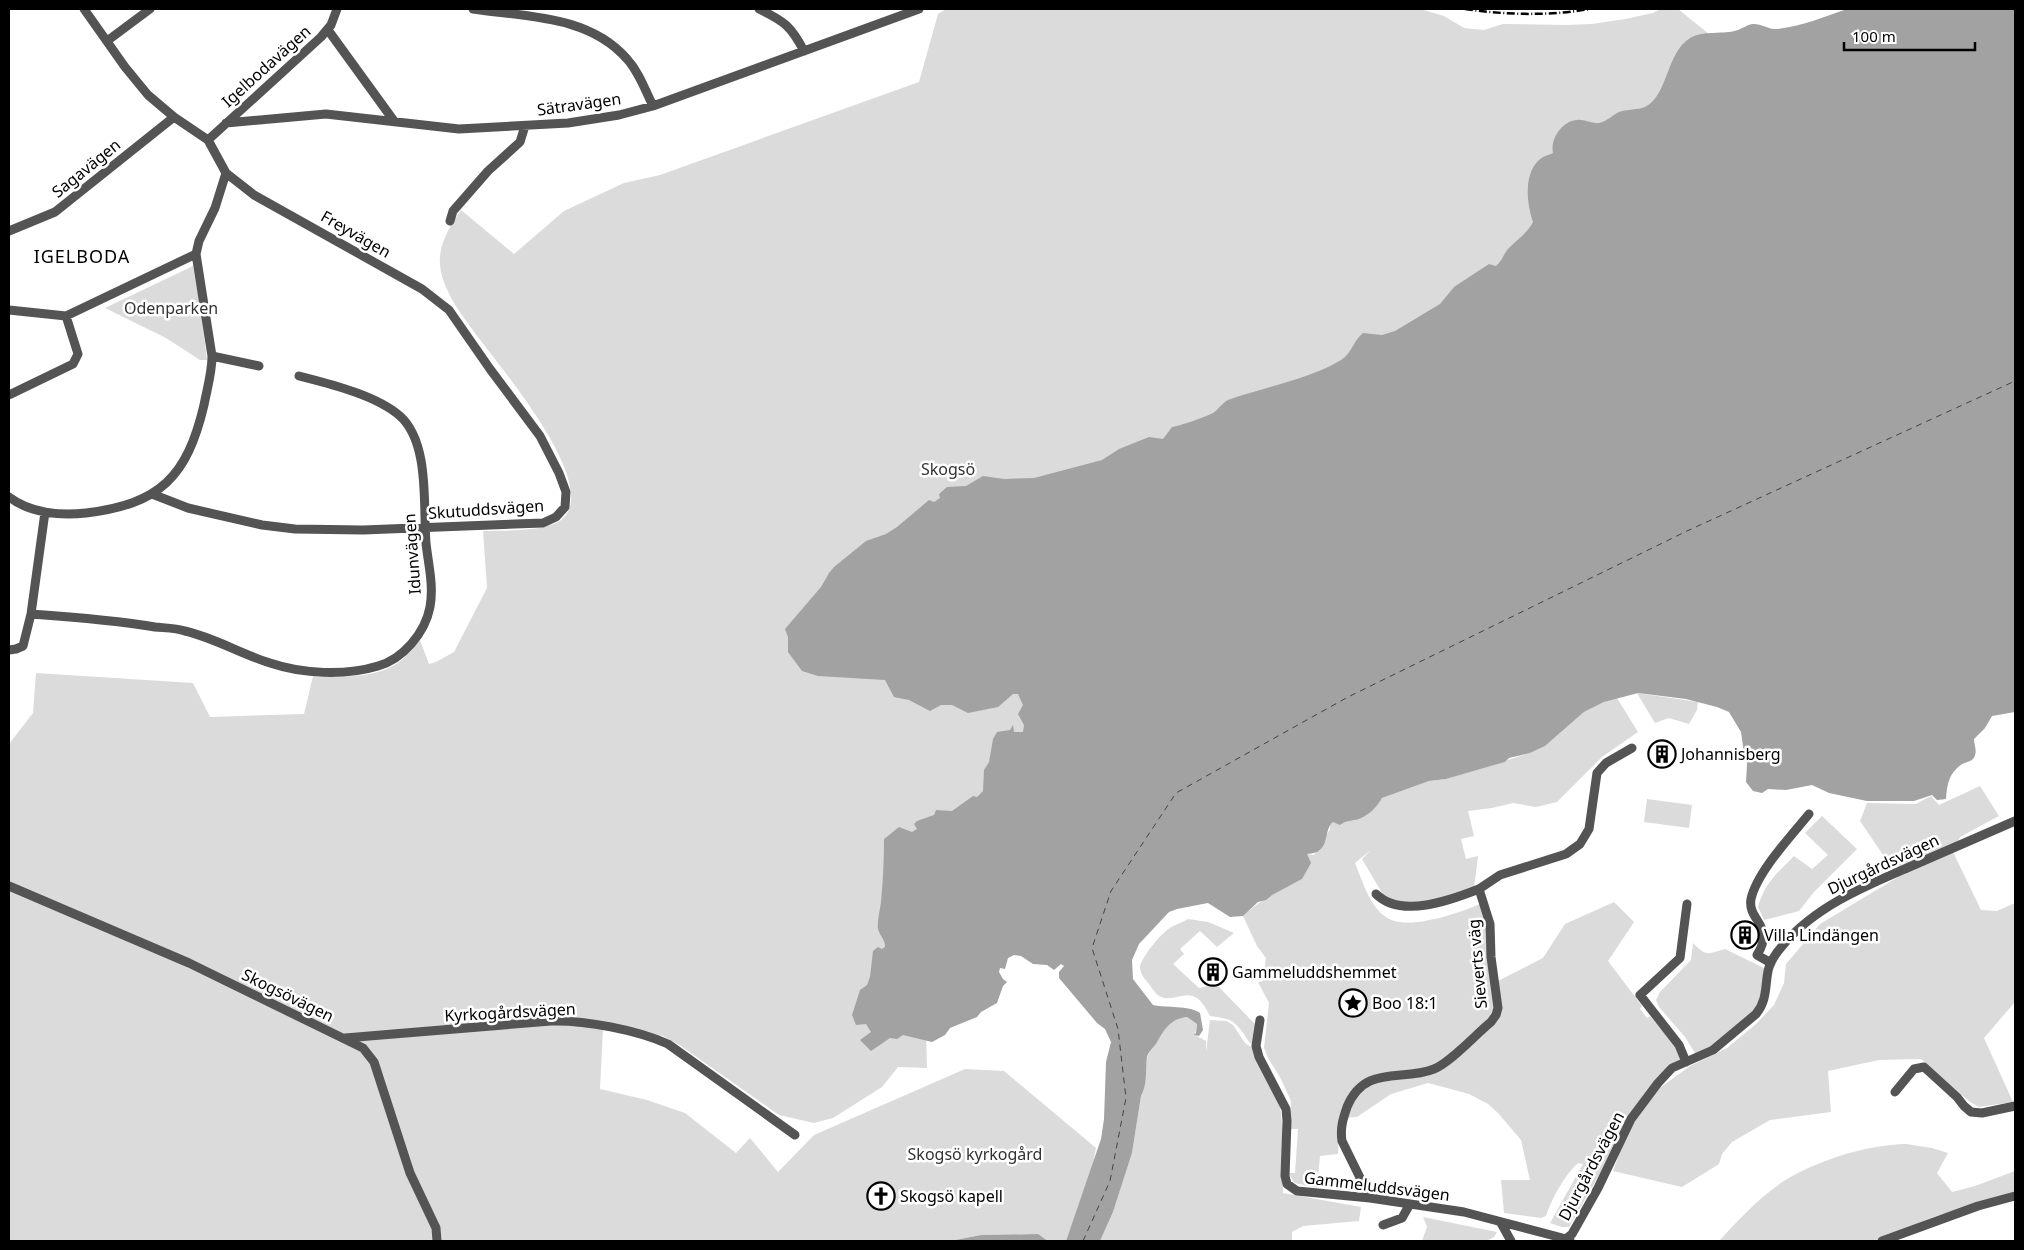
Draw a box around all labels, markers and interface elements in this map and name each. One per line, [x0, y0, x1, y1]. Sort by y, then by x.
street label: Igelbodavägen [217, 20, 315, 112]
scale bar [1844, 20, 1975, 52]
text: 100 m [1852, 26, 1896, 46]
street label: Sätravägen [536, 87, 622, 121]
street label: Sagavägen [47, 134, 125, 202]
street label: Freyvägen [317, 205, 395, 263]
district label: IGELBODA [34, 244, 130, 268]
park label: Odenparken [124, 297, 218, 319]
park label: Skogsö [921, 458, 975, 480]
street label: Skutuddsvägen [427, 494, 545, 524]
street label: Idunvägen [398, 513, 426, 595]
building icon: Johannisberg [1647, 739, 1677, 769]
place label: Johannisberg [1679, 743, 1781, 765]
street label: Djurgårdsvägen [1824, 829, 1942, 899]
street label: Sieverts väg [1462, 918, 1492, 1010]
building icon: Villa Lindängen [1730, 920, 1760, 950]
place label: Villa Lindängen [1764, 924, 1879, 946]
building icon: Gammeluddshemmet [1198, 957, 1228, 987]
place label: Gammeluddshemmet [1232, 961, 1397, 983]
street label: Skogsövägen [238, 963, 338, 1027]
place icon: Boo 18:1 [1338, 988, 1368, 1018]
place label: Boo 18:1 [1372, 992, 1438, 1014]
street label: Kyrkogårdsvägen [444, 998, 576, 1026]
street label: Djurgårdsvägen [1553, 1108, 1629, 1224]
park label: Skogsö kyrkogård [908, 1143, 1042, 1165]
street label: Gammeluddsvägen [1303, 1166, 1451, 1206]
church icon: Skogsö kapell [866, 1181, 896, 1211]
place label: Skogsö kapell [900, 1185, 1003, 1207]

